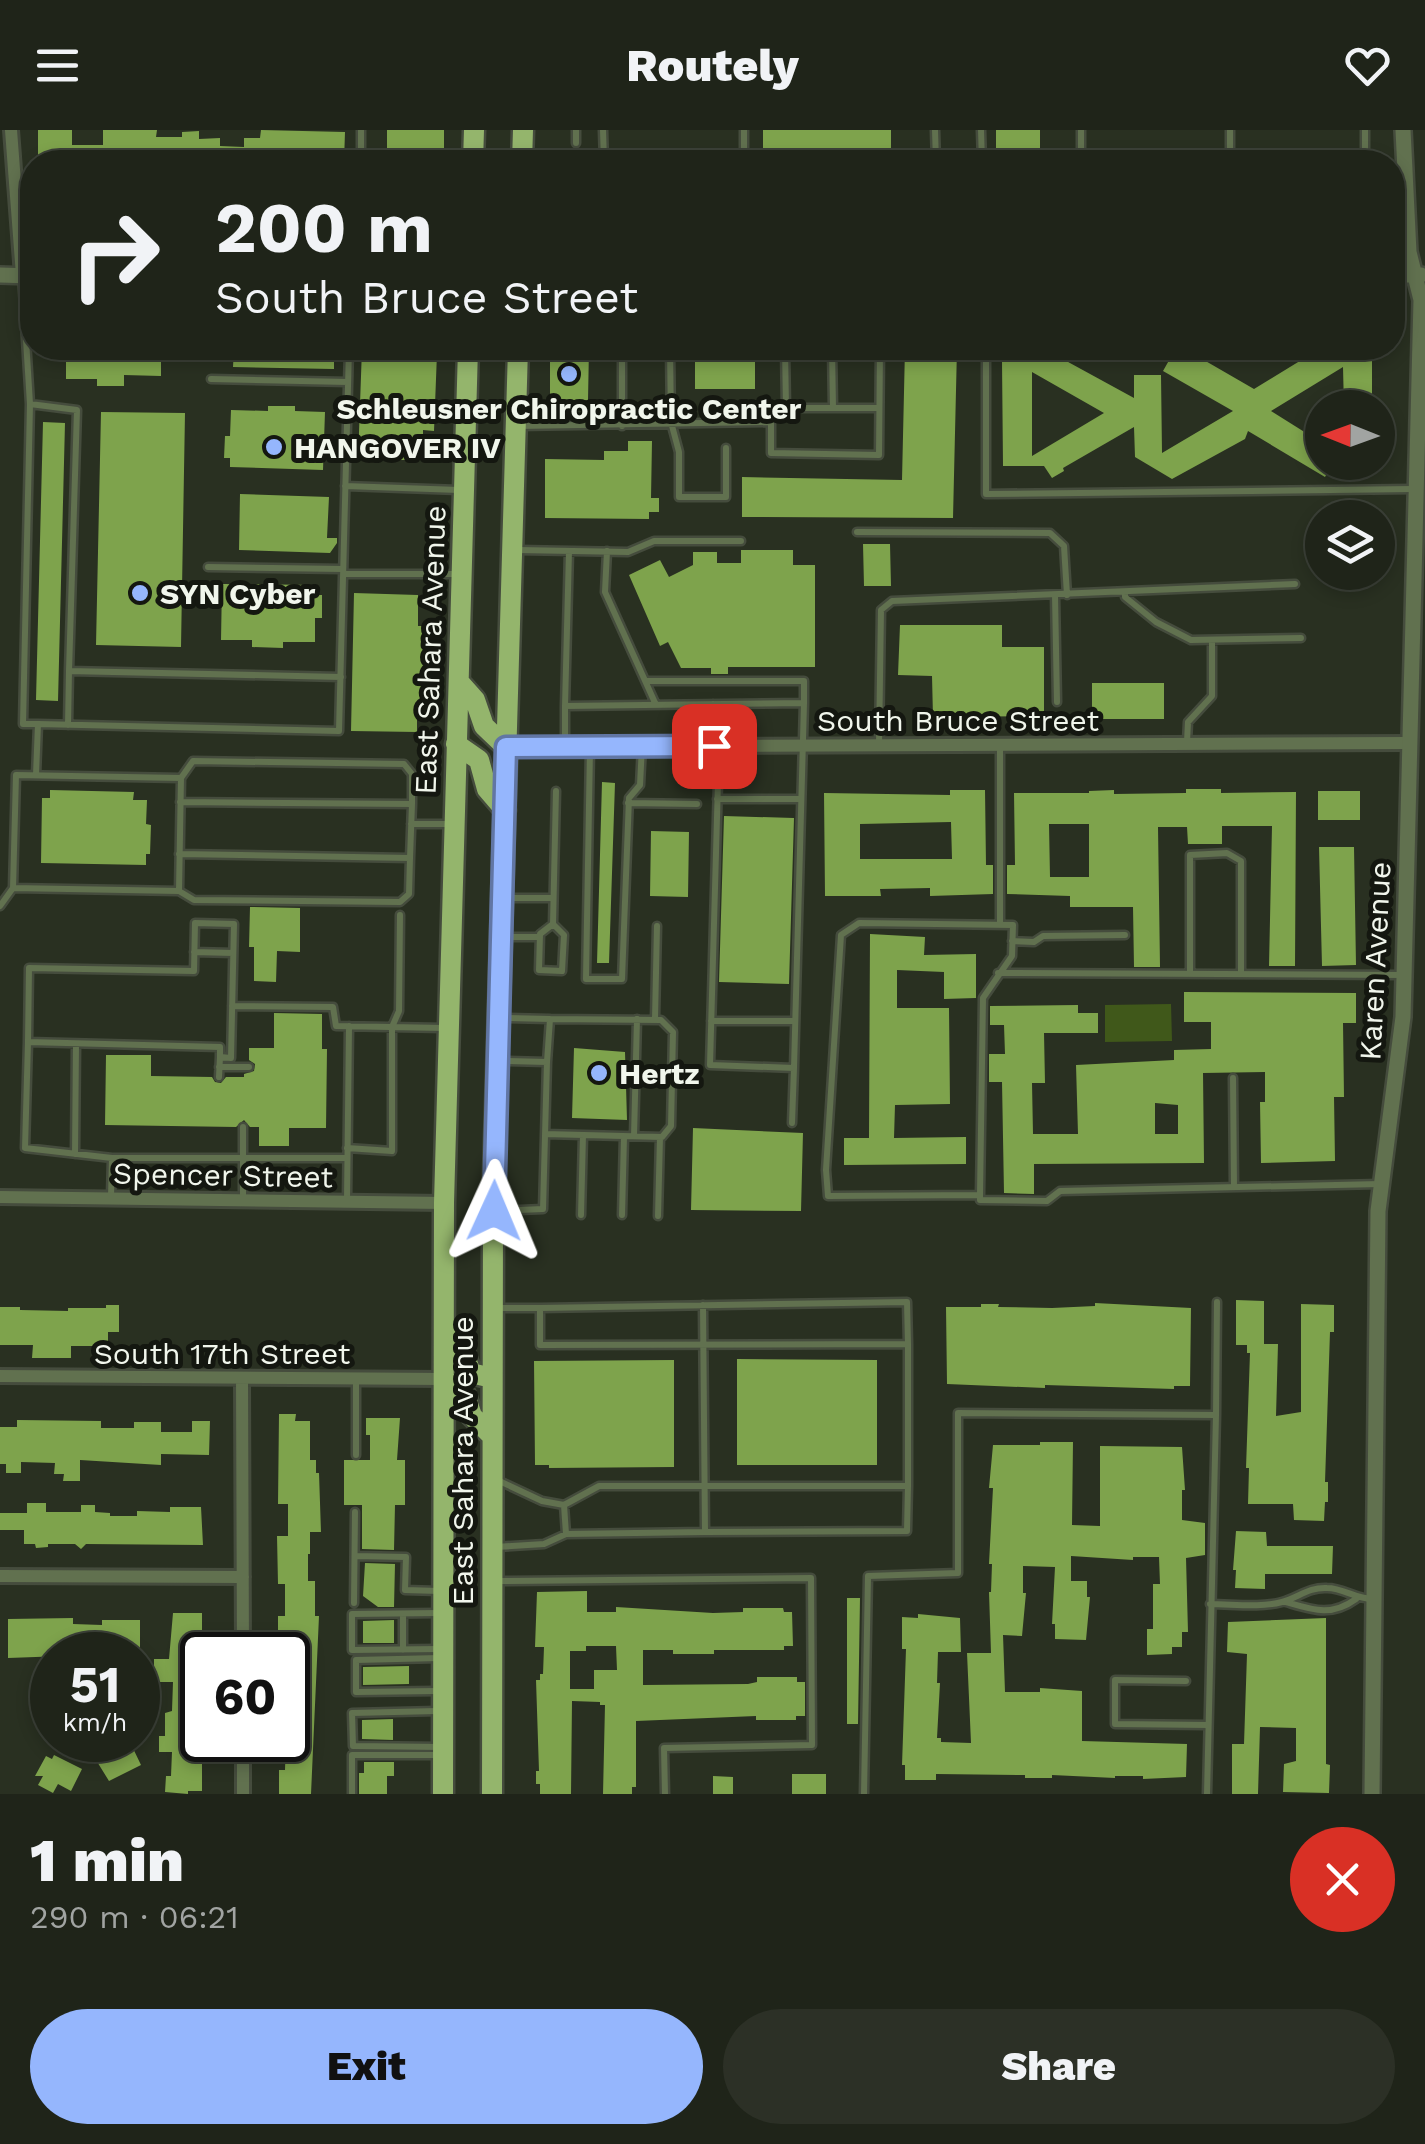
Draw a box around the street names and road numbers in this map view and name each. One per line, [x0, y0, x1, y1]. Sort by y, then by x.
street label: East Sahara Avenue [407, 505, 453, 795]
street label: South Bruce Street [817, 703, 1099, 738]
street label: Karen Avenue [1352, 861, 1398, 1061]
street label: Spencer Street [113, 1156, 334, 1194]
street label: East Sahara Avenue [445, 1316, 480, 1606]
street label: South 17th Street [94, 1336, 351, 1371]

